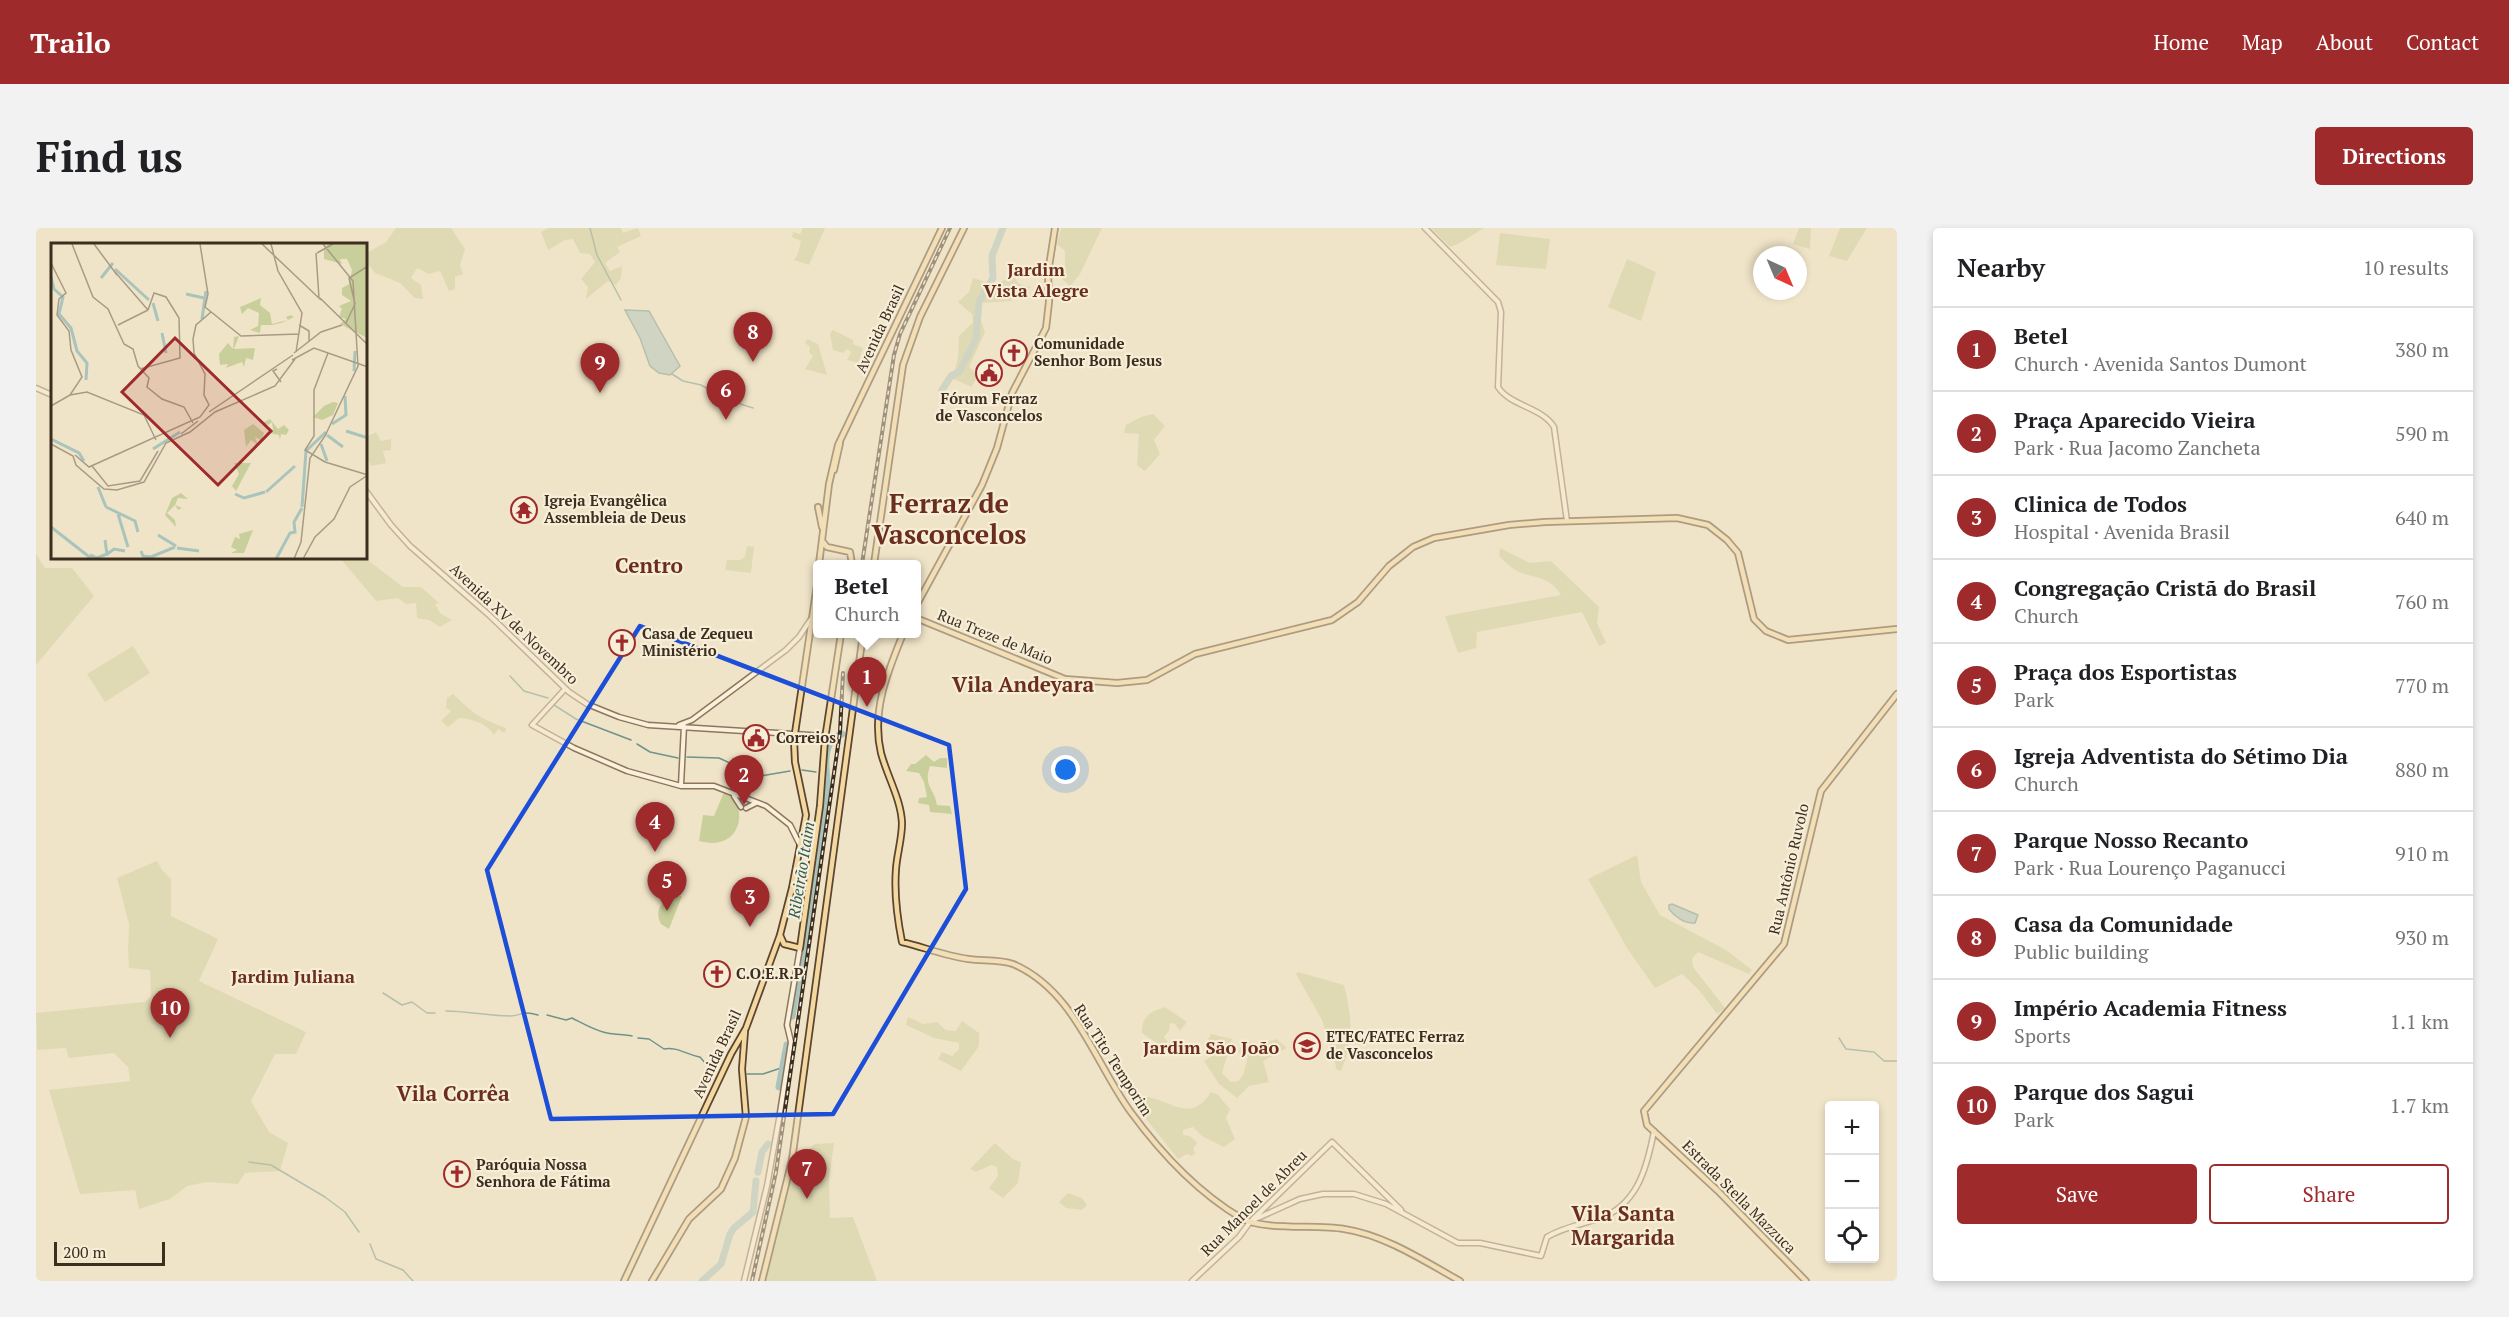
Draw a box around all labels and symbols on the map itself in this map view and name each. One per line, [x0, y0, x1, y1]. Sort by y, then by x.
inset map [51, 243, 368, 560]
north arrow [1753, 246, 1807, 300]
district label: Jardim Vista Alegre [983, 257, 1089, 302]
street label: Avenida Brasil [850, 281, 908, 376]
pin: 8 [734, 312, 772, 362]
place label: Comunidade Senhor Bom Jesus [1034, 333, 1162, 370]
church icon: Comunidade Senhor Bom Jesus [999, 338, 1029, 368]
pin: 9 [580, 344, 620, 393]
public building icon: Fórum Ferraz de Vasconcelos [974, 358, 1004, 388]
pin: 6 [706, 370, 746, 420]
place label: Fórum Ferraz de Vasconcelos [935, 388, 1043, 425]
district label: Ferraz de Vasconcelos [871, 485, 1027, 552]
place label: Igreja Evangêlica Assembleia de Deus [544, 490, 686, 527]
temple icon: Igreja Evangêlica Assembleia de Deus [509, 495, 539, 525]
district label: Centro [615, 551, 683, 579]
street label: Avenida XV de Novembro [446, 558, 583, 688]
street label: Rua Treze de Maio [935, 604, 1056, 668]
place label: Casa de Zequeu Ministério [642, 623, 754, 660]
church icon: Casa de Zequeu Ministério [607, 628, 637, 658]
pin: 1 [848, 658, 886, 707]
district label: Vila Andeyara [952, 670, 1094, 698]
public building icon: Correios [741, 723, 771, 753]
place label: Correios [776, 727, 836, 747]
your location [1051, 755, 1080, 784]
pin: 2 [724, 756, 764, 805]
street label: Rua Antônio Ruvolo [1763, 801, 1813, 936]
pin: 4 [636, 802, 674, 852]
water label: Ribeirão Itaim [782, 820, 820, 921]
pin: 5 [648, 862, 686, 911]
pin: 3 [730, 878, 770, 927]
church icon: C.O.E.R.P [702, 959, 732, 989]
place label: C.O.E.R.P [736, 963, 804, 983]
district label: Jardim Juliana [231, 964, 355, 988]
pin: 10 [150, 988, 190, 1038]
street label: Rua Tito Temporim [1070, 1000, 1158, 1119]
street label: Avenida Brasil [687, 1006, 745, 1101]
place label: ETEC/FATEC Ferraz de Vasconcelos [1326, 1026, 1465, 1063]
school or university icon: ETEC/FATEC Ferraz de Vasconcelos [1292, 1031, 1322, 1061]
district label: Jardim São João [1143, 1035, 1279, 1059]
district label: Vila Corrêa [396, 1079, 510, 1107]
street label: Estrada Stella Mazzuca [1678, 1135, 1801, 1258]
street label: Rua Manoel de Abreu [1196, 1145, 1311, 1260]
pin: 7 [788, 1150, 826, 1199]
place label: Paróquia Nossa Senhora de Fátima [476, 1154, 611, 1191]
church icon: Paróquia Nossa Senhora de Fátima [442, 1159, 472, 1189]
district label: Vila Santa Margarida [1571, 1199, 1675, 1251]
scale bar [54, 1239, 165, 1266]

